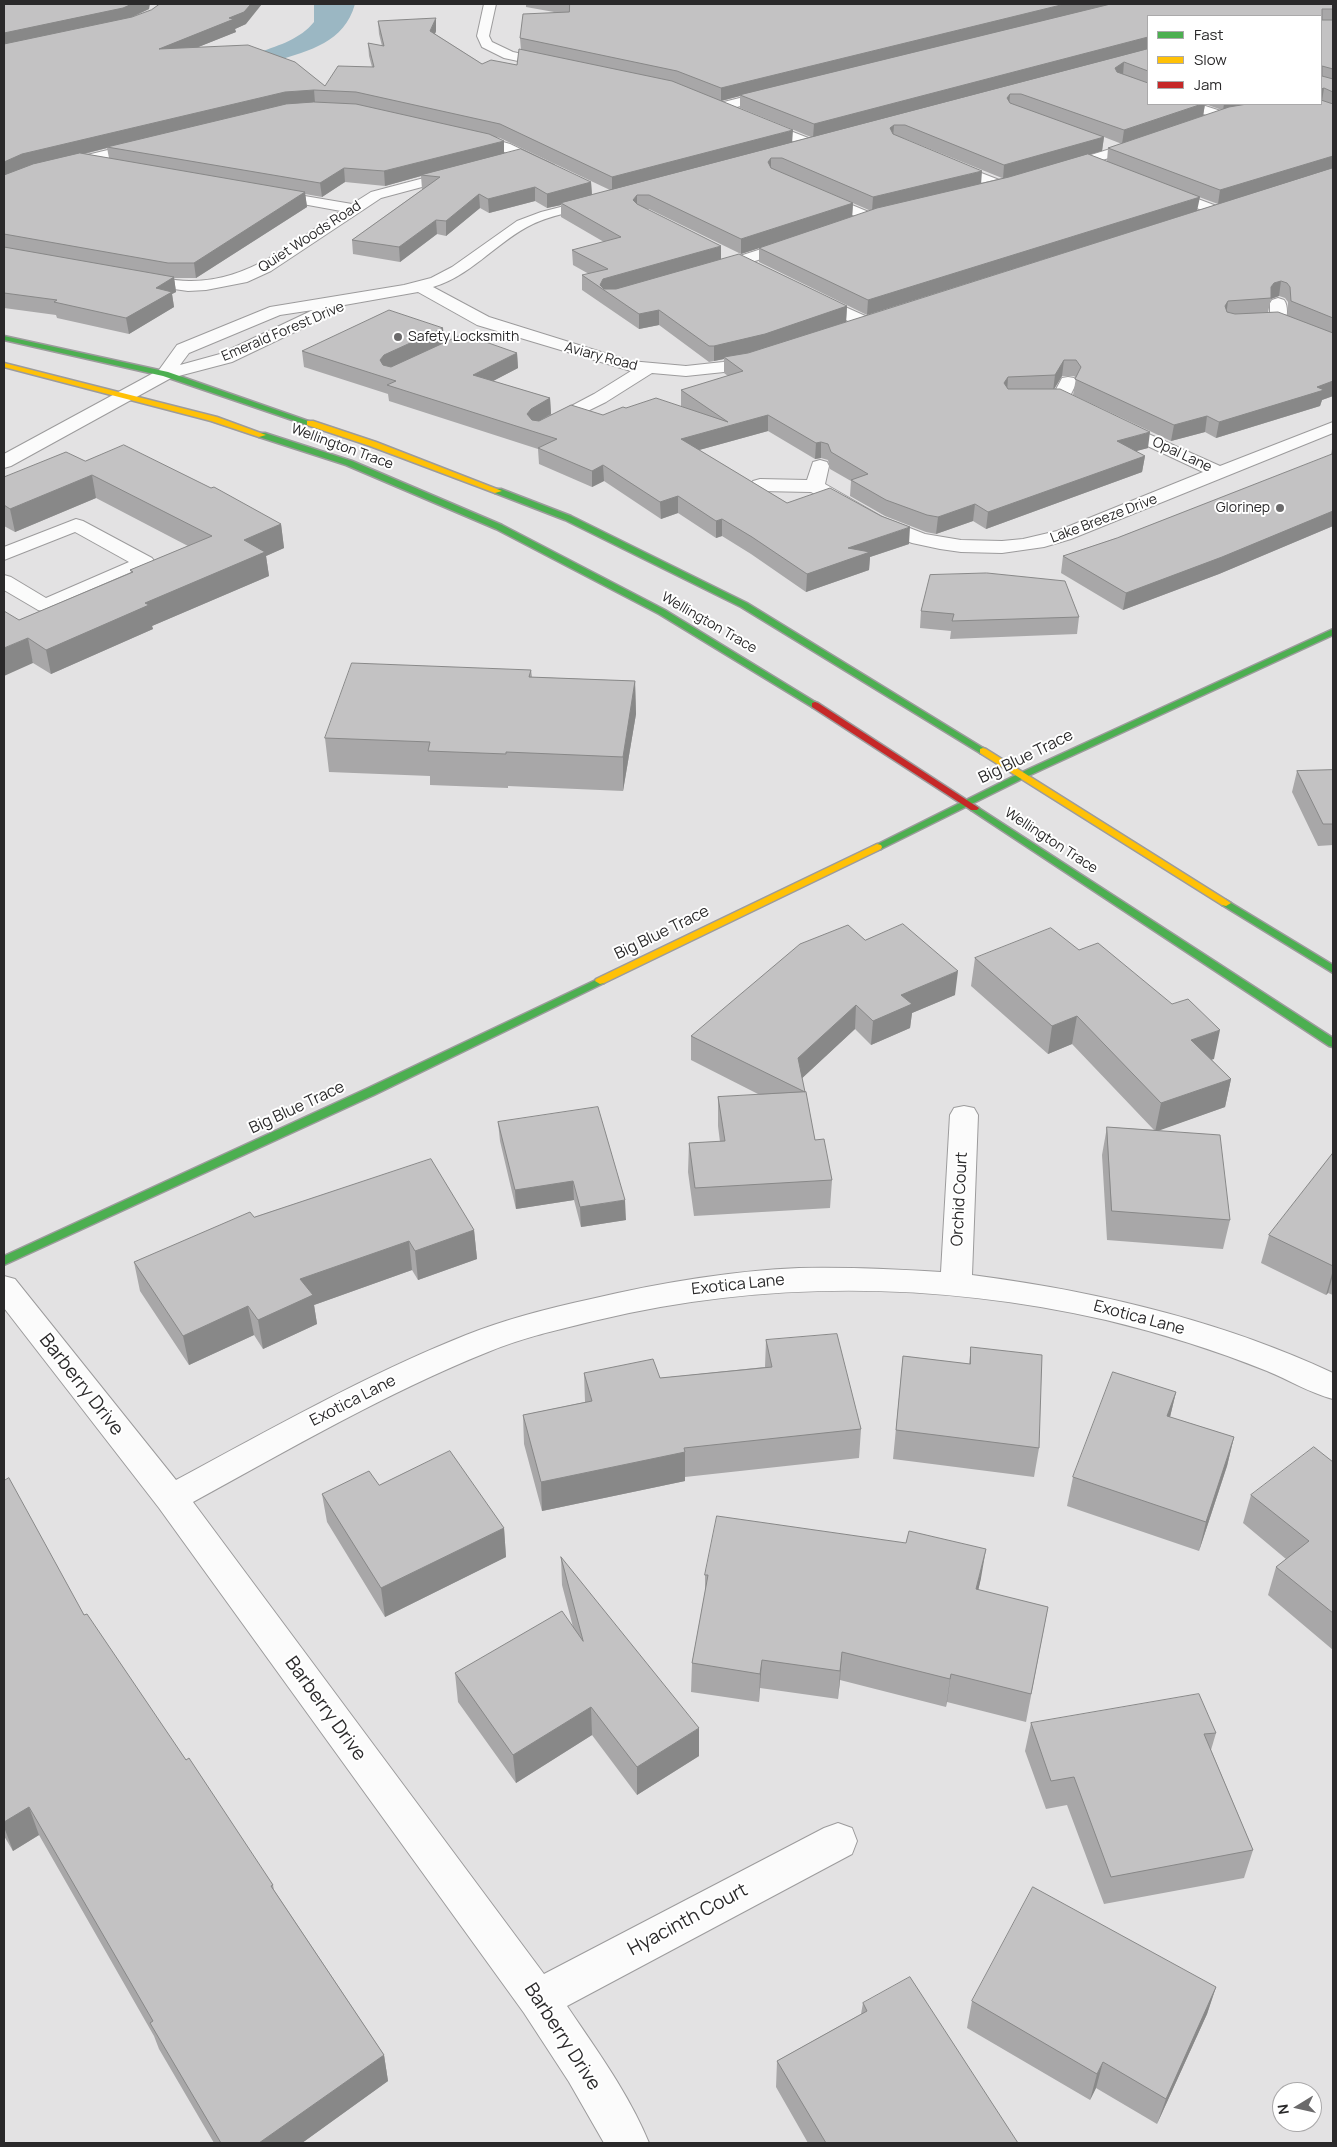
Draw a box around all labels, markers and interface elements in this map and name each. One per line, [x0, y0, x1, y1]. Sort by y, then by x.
legend [1147, 15, 1322, 105]
text: Fast [1194, 24, 1223, 45]
text: Slow [1194, 49, 1227, 70]
text: Jam [1194, 74, 1222, 95]
street label: Quiet Woods Road [256, 198, 364, 276]
street label: Emerald Forest Drive [219, 299, 347, 365]
place label: Safety Locksmith [408, 329, 519, 345]
marker: Safety Locksmith [392, 331, 404, 343]
street label: Aviary Road [563, 339, 639, 375]
street label: Wellington Trace [289, 421, 395, 473]
street label: Opal Lane [1150, 434, 1214, 476]
street label: Lake Breeze Drive [1048, 491, 1160, 547]
place label: Glorinep [1216, 500, 1270, 516]
marker: Glorinep [1274, 502, 1286, 514]
street label: Wellington Trace [658, 589, 760, 657]
street label: Big Blue Trace [976, 726, 1076, 788]
street label: Wellington Trace [1001, 805, 1101, 877]
street label: Big Blue Trace [612, 902, 712, 964]
street label: Big Blue Trace [246, 1078, 348, 1138]
street label: Orchid Court [948, 1151, 972, 1247]
street label: Exotica Lane [690, 1271, 786, 1299]
street label: Exotica Lane [1091, 1297, 1187, 1339]
street label: Barberry Drive [34, 1329, 128, 1441]
street label: Exotica Lane [307, 1371, 399, 1431]
street label: Barberry Drive [280, 1652, 370, 1766]
street label: Hyacinth Court [624, 1879, 752, 1961]
street label: Barberry Drive [519, 1979, 605, 2095]
north arrow [1272, 2082, 1322, 2132]
text: N [1273, 2103, 1293, 2116]

